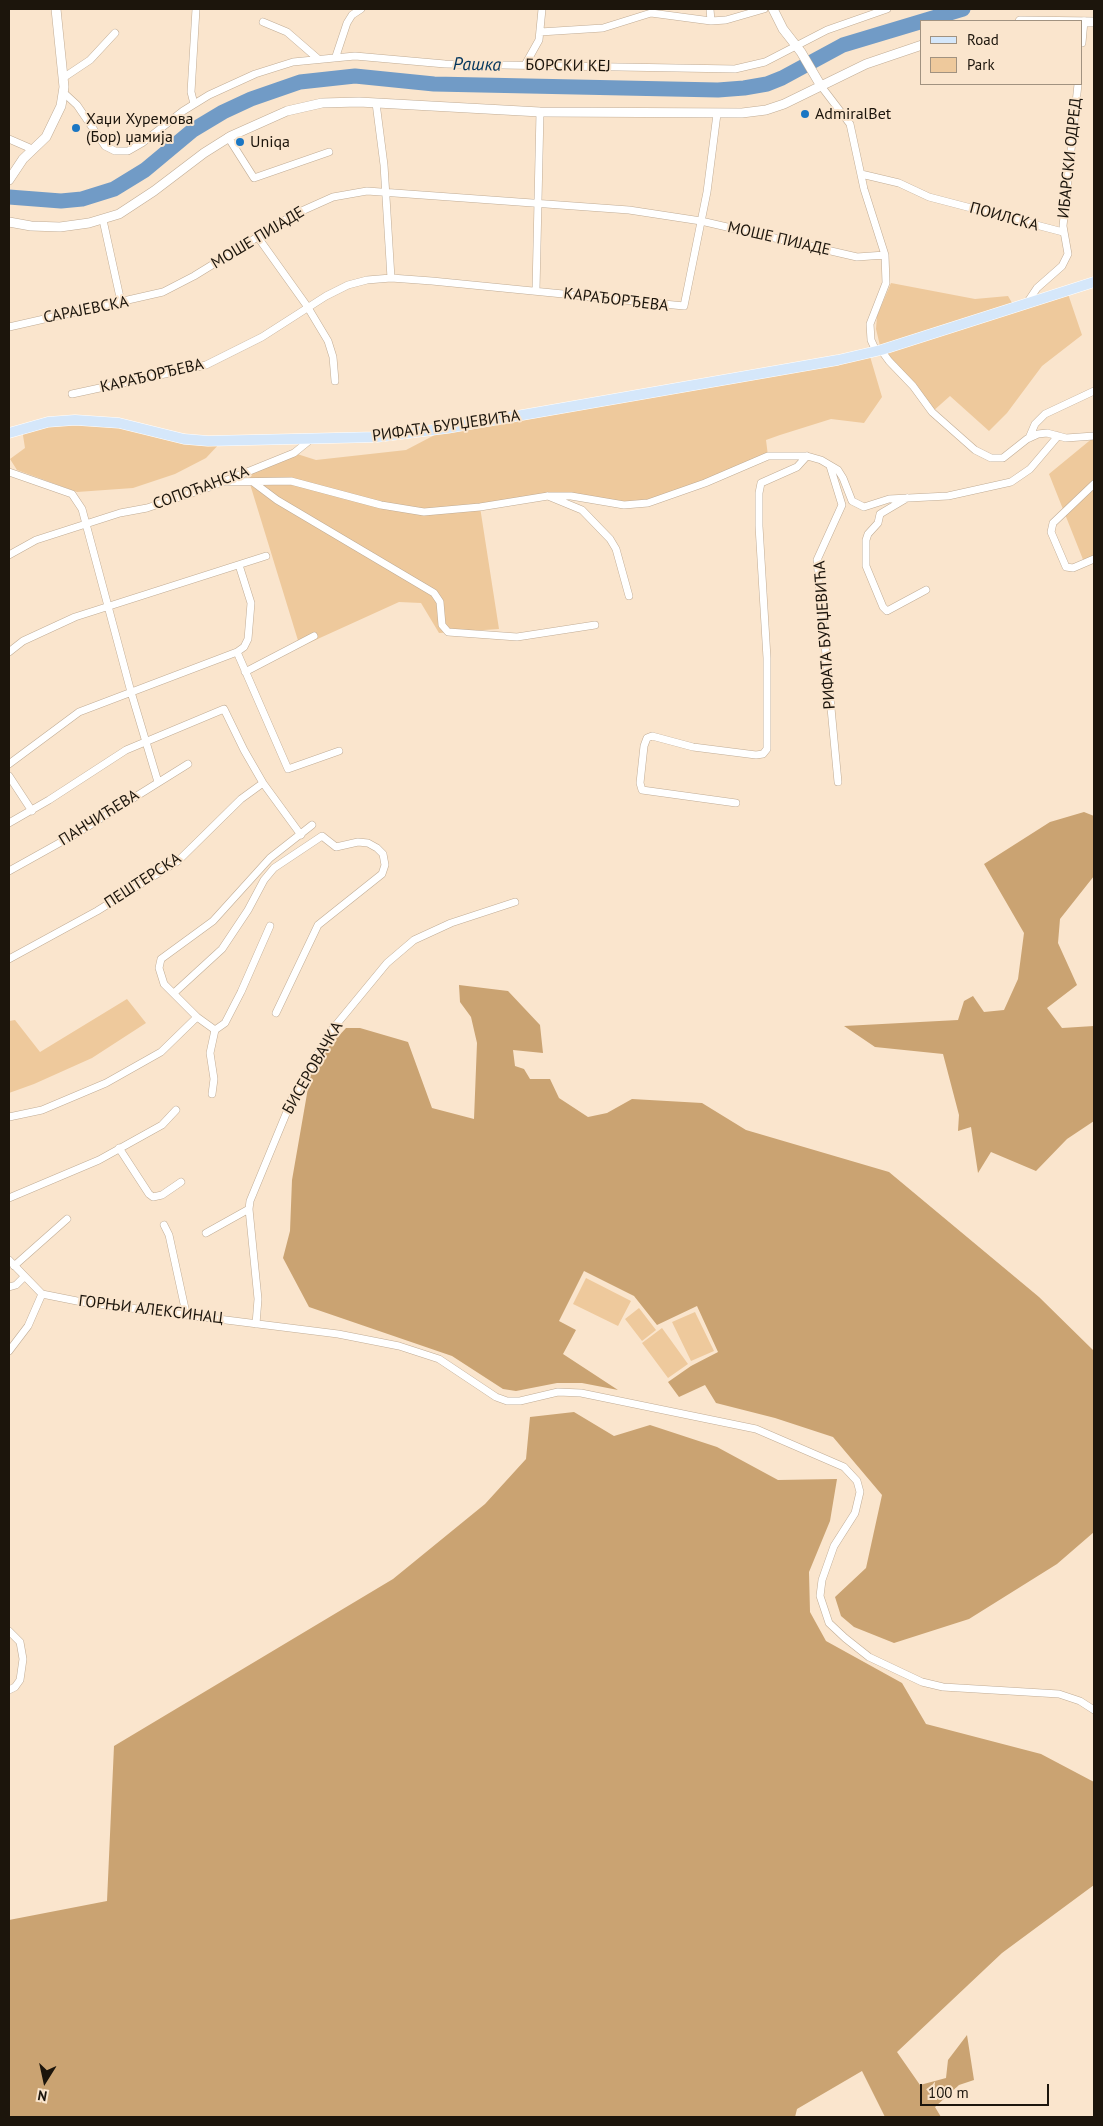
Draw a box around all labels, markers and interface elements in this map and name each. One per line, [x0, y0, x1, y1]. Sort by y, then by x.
legend [920, 20, 1083, 85]
text: Road [967, 30, 999, 49]
water label: Рашка [453, 54, 501, 76]
text: Park [967, 55, 995, 74]
street label: БОРСКИ КЕЈ [525, 56, 611, 76]
street label: ИБАРСКИ ОДРЕД [1054, 97, 1086, 219]
place label: AdmiralBet [815, 104, 891, 124]
marker: AdmiralBet [799, 108, 811, 120]
place label: Хаџи Хуремова (Бор) џамија [86, 109, 194, 147]
marker: Хаџи Хуремова (Бор) џамија [70, 122, 82, 134]
place label: Uniqa [250, 132, 290, 152]
marker: Uniqa [234, 136, 246, 148]
street label: ПОИЛСКА [967, 199, 1041, 235]
street label: МОШЕ ПИЈАДЕ [208, 203, 308, 273]
street label: МОШЕ ПИЈАДЕ [726, 218, 832, 260]
street label: КАРАЂОРЂЕВА [562, 284, 670, 316]
street label: САРАЈЕВСКА [42, 292, 130, 328]
street label: КАРАЂОРЂЕВА [98, 355, 206, 397]
street label: РИФАТА БУРЏЕВИЋА [371, 406, 521, 446]
street label: СОПОЋАНСКА [150, 462, 252, 514]
street label: РИФАТА БУРЏЕВИЋА [810, 560, 840, 710]
street label: ПАНЧИЋЕВА [56, 786, 142, 850]
street label: ПЕШТЕРСКА [101, 849, 185, 913]
street label: БИСЕРОВАЧКА [279, 1018, 347, 1118]
street label: ГОРЊИ АЛЕКСИНАЦ [78, 1292, 224, 1328]
north arrow [20, 2056, 70, 2106]
scale bar [923, 2074, 1052, 2106]
text: 100 m [928, 2083, 969, 2102]
text: N [36, 2086, 48, 2105]

